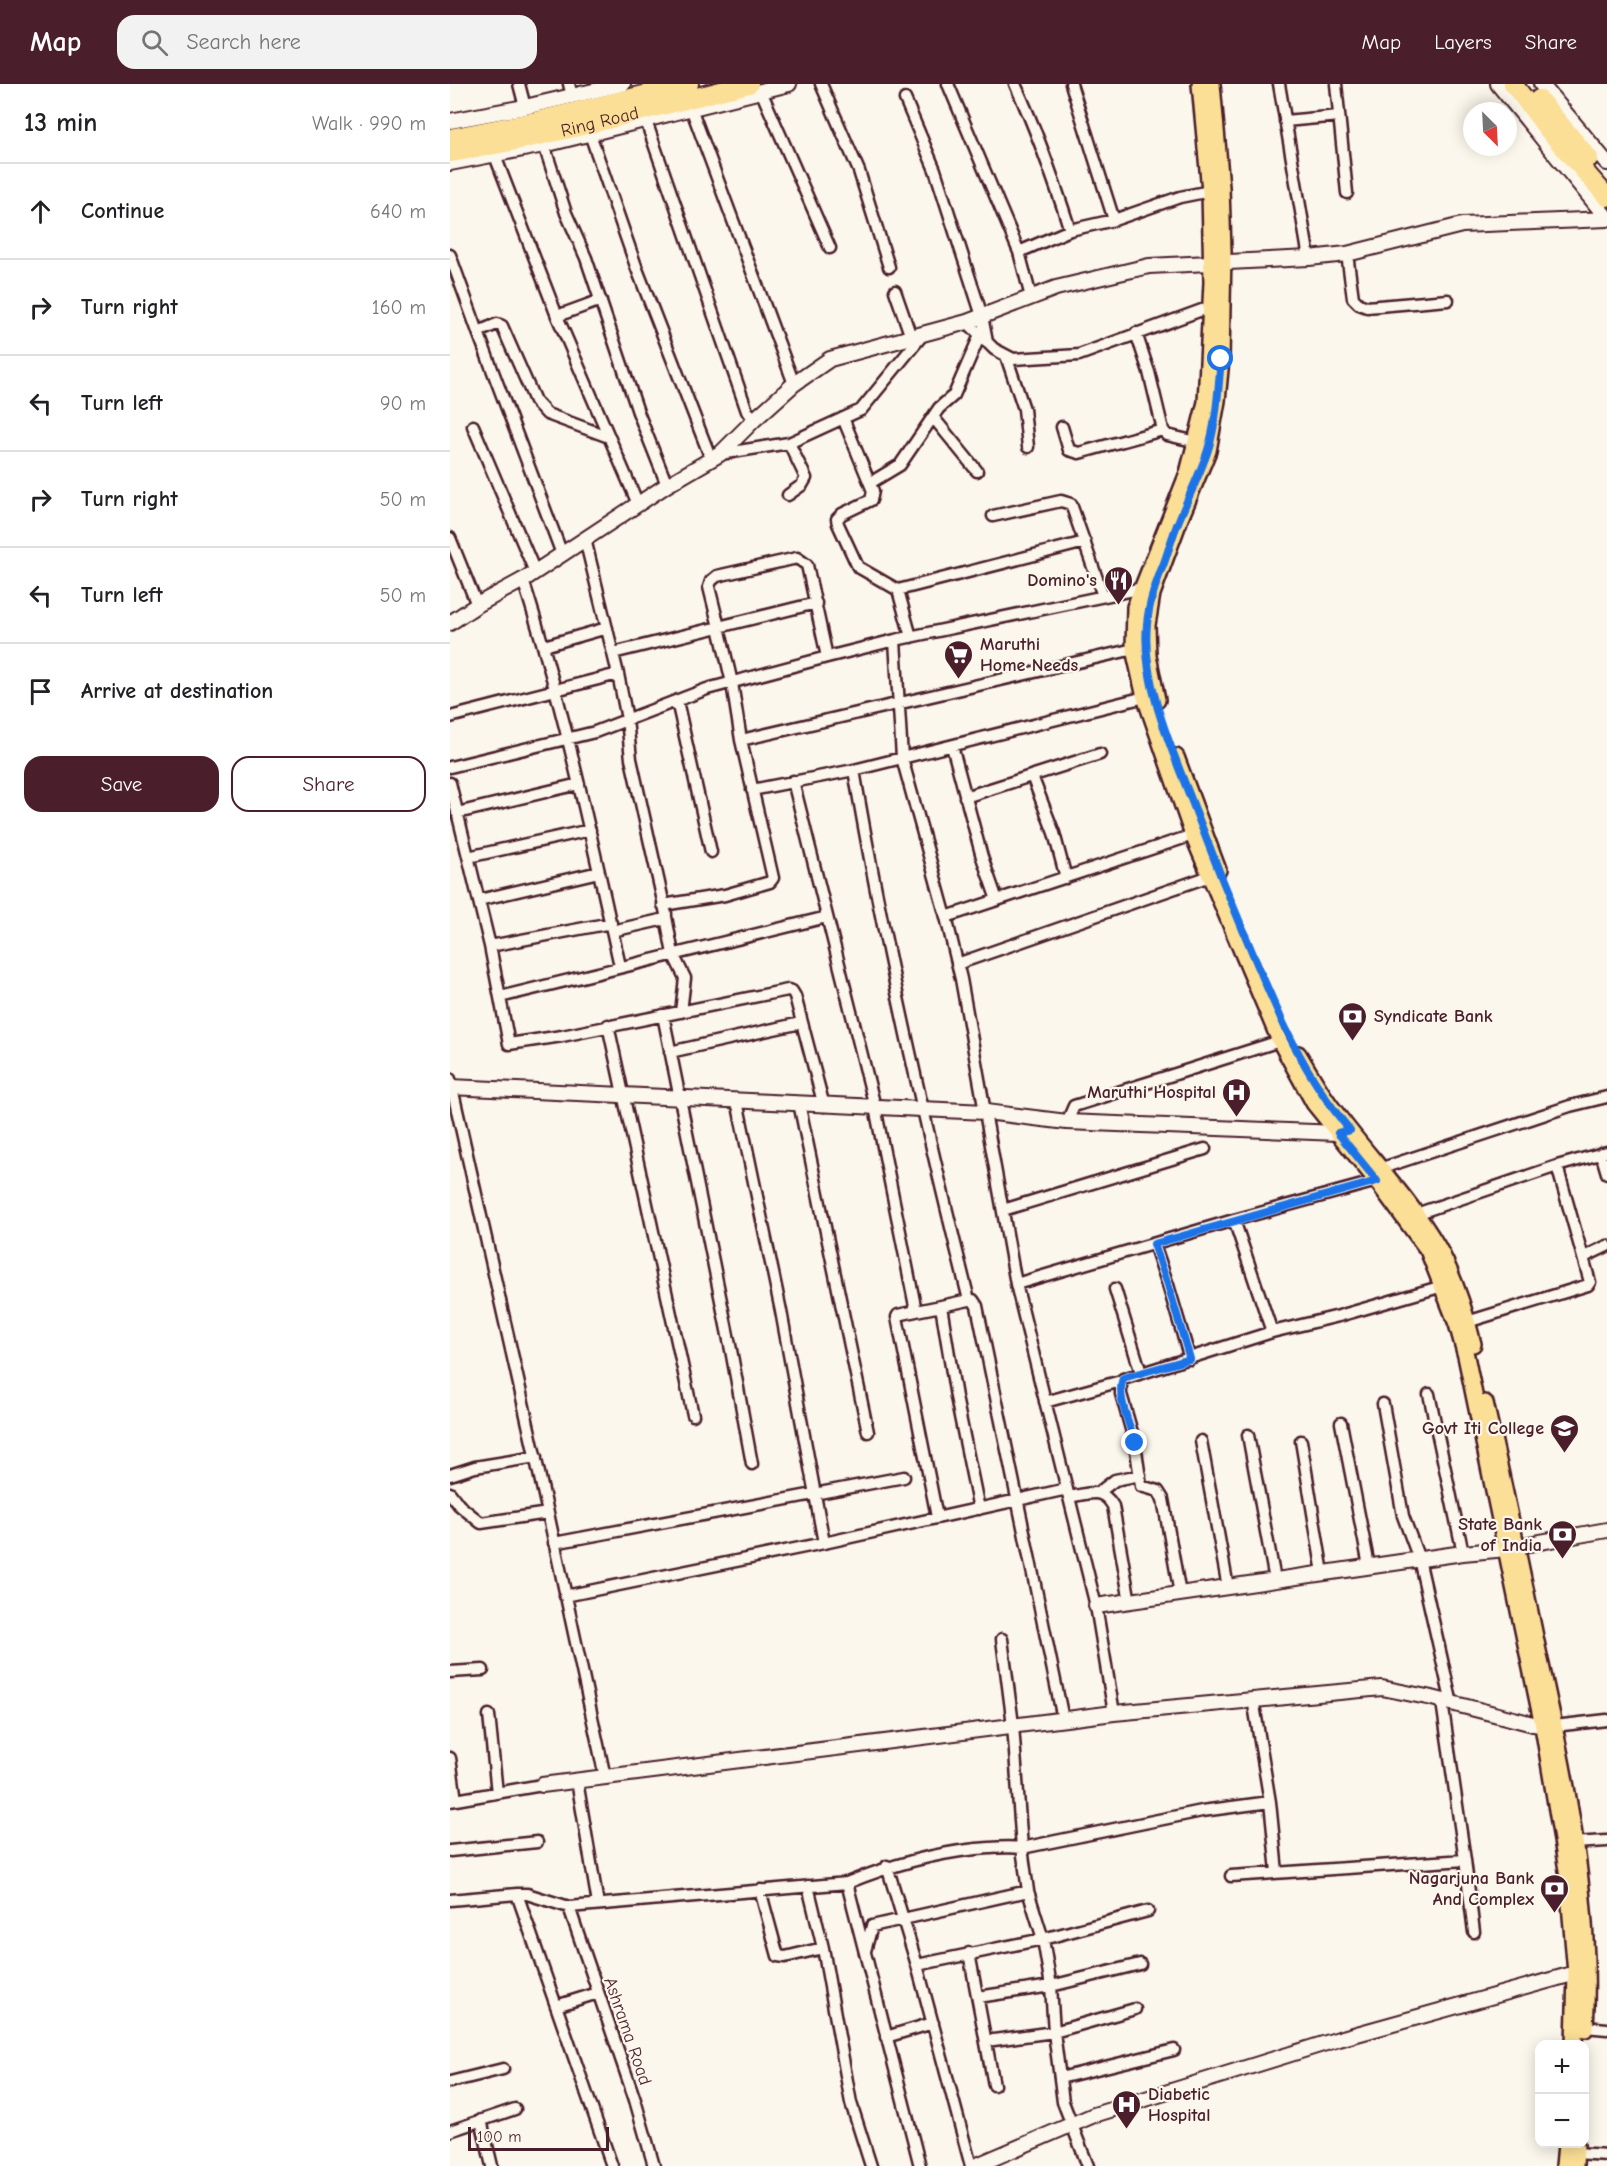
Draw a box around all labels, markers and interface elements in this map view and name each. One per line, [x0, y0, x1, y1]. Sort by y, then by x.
search box [117, 15, 537, 69]
text: Map [30, 26, 81, 58]
icon: search [138, 26, 171, 59]
text: Search here [186, 29, 301, 55]
text: Map [1362, 30, 1401, 54]
text: Layers [1434, 30, 1492, 54]
text: Share [1525, 30, 1577, 54]
street label: Ring Road [559, 102, 641, 142]
north arrow [1463, 102, 1517, 156]
text: 13 min [24, 108, 97, 138]
text: Walk · 990 m [312, 112, 426, 135]
icon: ahead [24, 195, 57, 228]
text: Continue [81, 198, 164, 224]
text: 640 m [370, 200, 426, 223]
icon: right [24, 291, 57, 324]
text: Turn right [81, 294, 178, 320]
text: 160 m [372, 296, 426, 319]
route start [1207, 345, 1233, 371]
icon: left [24, 387, 57, 420]
text: Turn left [81, 390, 163, 416]
text: 90 m [380, 392, 426, 415]
icon: right [24, 483, 57, 516]
text: Turn right [81, 486, 178, 512]
text: 50 m [380, 488, 426, 511]
restaurant icon: Domino's [1102, 564, 1134, 606]
place label: Domino's [1027, 570, 1097, 591]
icon: left [24, 579, 57, 612]
text: Turn left [81, 582, 163, 608]
text: 50 m [380, 584, 426, 607]
place label: Maruthi Home Needs [980, 634, 1079, 676]
supermarket icon: Maruthi Home Needs [943, 638, 975, 680]
icon: arrive [24, 675, 57, 708]
text: Arrive at destination [81, 678, 273, 704]
button: Save [24, 756, 219, 812]
button: Share [231, 756, 426, 812]
bank icon: Syndicate Bank [1337, 1000, 1369, 1042]
place label: Syndicate Bank [1374, 1006, 1493, 1027]
hospital icon: Maruthi Hospital [1221, 1076, 1253, 1118]
place label: Maruthi Hospital [1087, 1082, 1216, 1103]
school or university icon: Govt Iti College [1549, 1412, 1581, 1454]
place label: Govt Iti College [1422, 1418, 1544, 1439]
route end [1121, 1429, 1147, 1455]
place label: State Bank of India [1458, 1514, 1542, 1556]
bank icon: State Bank of India [1547, 1518, 1579, 1560]
place label: Nagarjuna Bank And Complex [1409, 1868, 1534, 1910]
bank icon: Nagarjuna Bank And Complex [1539, 1872, 1571, 1914]
street label: Ashrama Road [599, 1974, 656, 2088]
map controls [1535, 2040, 1589, 2148]
button: + [1535, 2040, 1589, 2094]
place label: Diabetic Hospital [1148, 2084, 1210, 2126]
hospital icon: Diabetic Hospital [1111, 2088, 1143, 2130]
button: − [1535, 2094, 1589, 2148]
scale bar [468, 2124, 609, 2152]
text: 100 m [477, 2128, 521, 2146]

